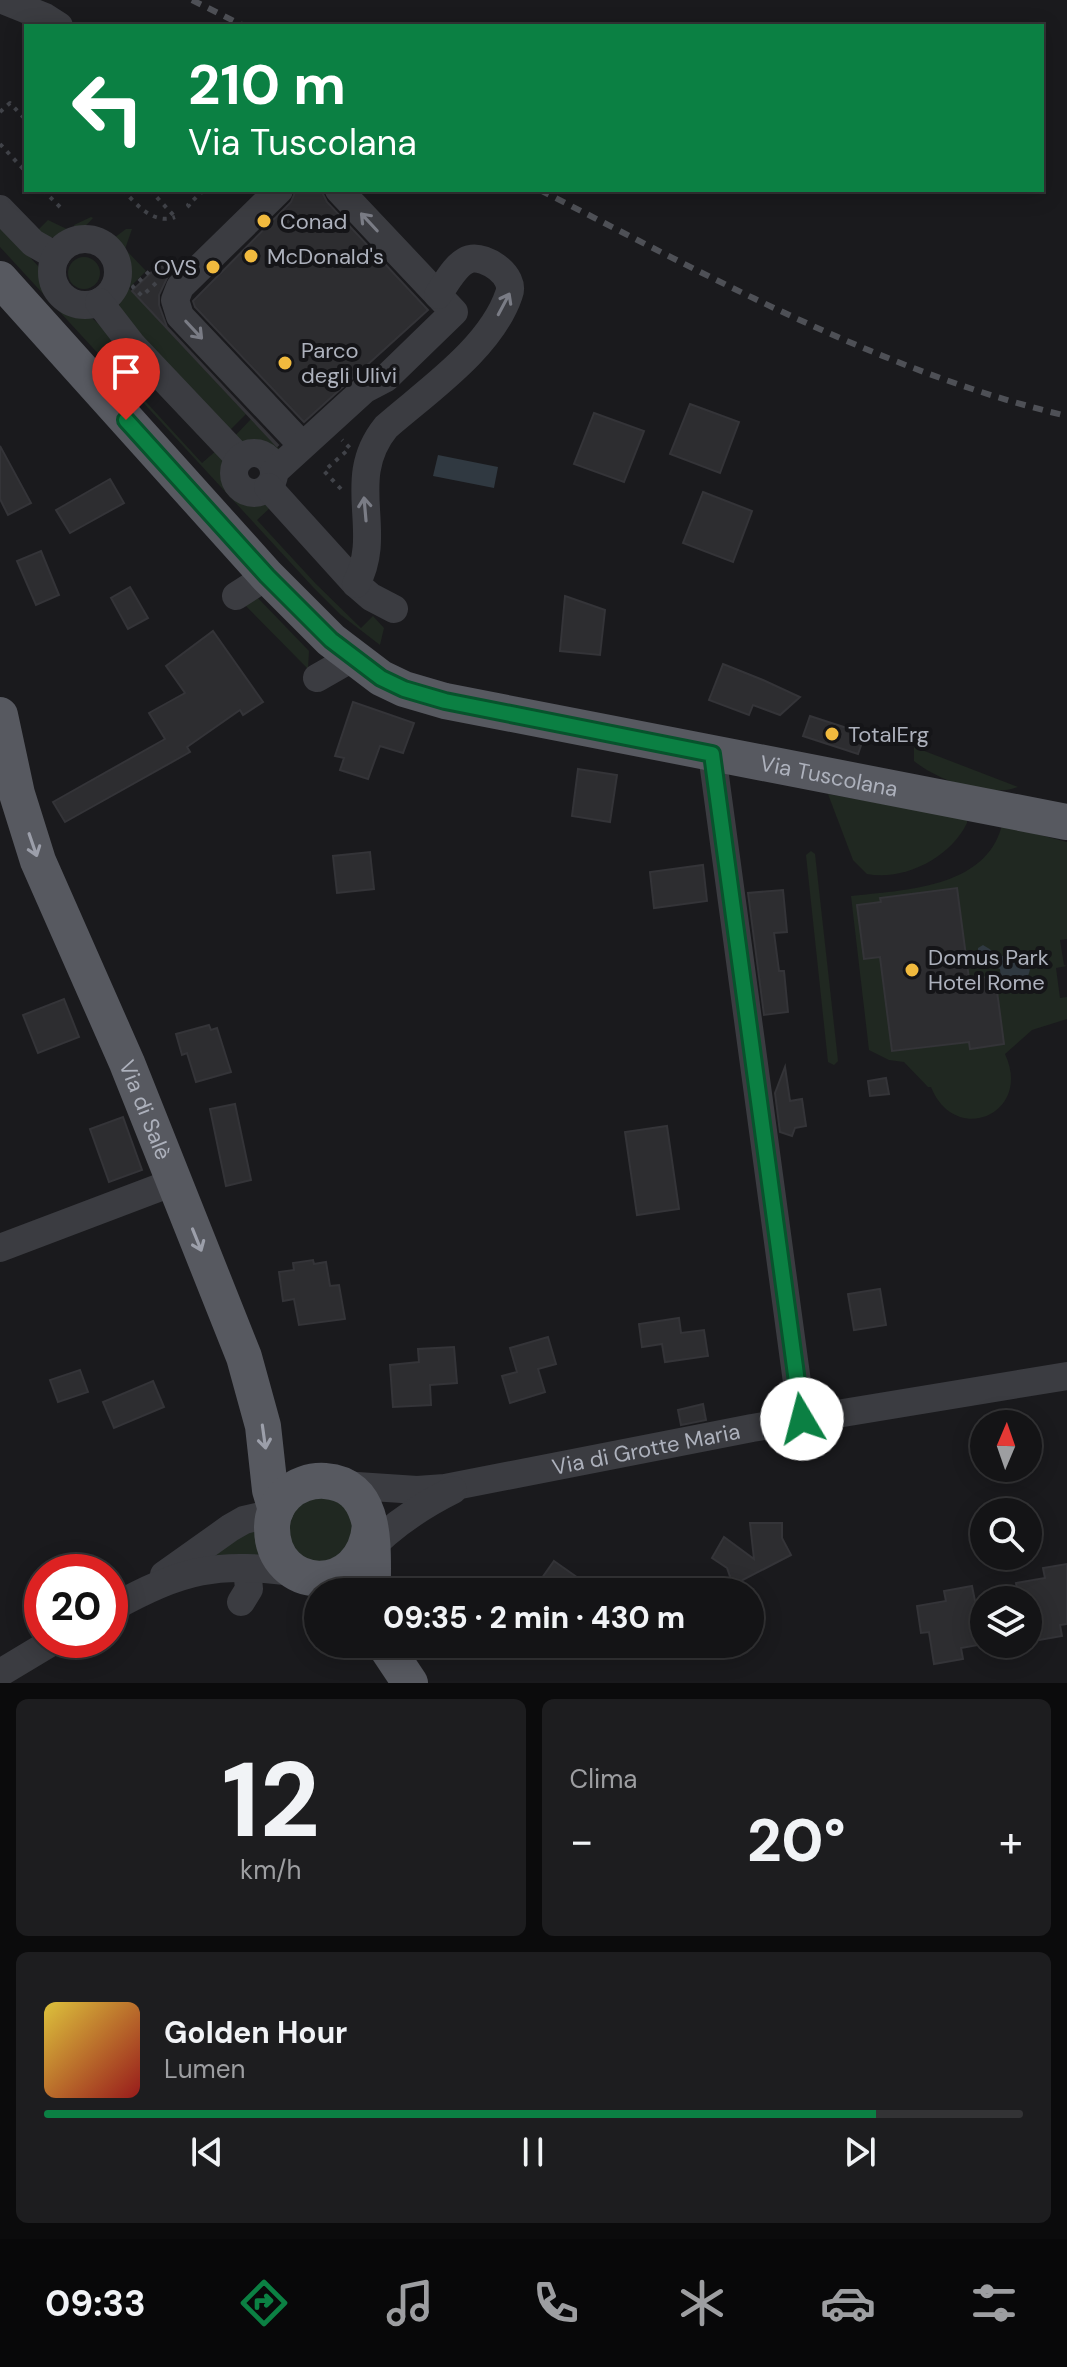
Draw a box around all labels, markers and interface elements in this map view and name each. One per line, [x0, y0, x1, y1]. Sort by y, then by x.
text: 210 m [188, 48, 346, 121]
icon: left [56, 56, 160, 160]
text: Via Tuscolana [188, 119, 417, 166]
place label: Conad [280, 207, 347, 236]
marker: Conad [255, 212, 273, 230]
one-way arrow [360, 212, 379, 232]
place label: McDonald's [267, 242, 384, 271]
marker: McDonald's [242, 247, 260, 265]
place label: OVS [154, 253, 197, 282]
marker: OVS [204, 258, 222, 276]
one-way arrow [496, 292, 512, 316]
one-way arrow [184, 320, 203, 340]
place label: Parco degli Ulivi [301, 336, 397, 390]
pin [92, 338, 160, 420]
icon: arrive [104, 350, 148, 394]
marker: Parco degli Ulivi [276, 354, 294, 372]
one-way arrow [357, 496, 372, 523]
place label: TotalErg [848, 720, 929, 749]
marker: TotalErg [823, 725, 841, 743]
street label: Via Tuscolana [757, 748, 900, 803]
one-way arrow [26, 832, 41, 857]
place label: Domus Park Hotel Rome [928, 943, 1049, 997]
marker: Domus Park Hotel Rome [903, 961, 921, 979]
street label: Via di Salè [113, 1056, 178, 1164]
one-way arrow [191, 1227, 205, 1252]
position arrow [760, 1377, 844, 1461]
north arrow [970, 1410, 1042, 1482]
map controls [970, 1410, 1042, 1658]
street label: Via di Grotte Maria [549, 1416, 742, 1481]
one-way arrow [257, 1423, 272, 1450]
button: search [970, 1498, 1042, 1570]
speed limit sign: 20 [24, 1554, 128, 1658]
button: layers [970, 1586, 1042, 1658]
text: 09:35 · 2 min · 430 m [383, 1598, 685, 1637]
text: 12 [222, 1733, 320, 1868]
text: Clima [570, 1762, 638, 1796]
text: 20° [747, 1801, 846, 1880]
text: − [570, 1812, 594, 1870]
text: + [999, 1812, 1023, 1870]
text: km/h [240, 1853, 301, 1887]
text: Golden Hour [164, 2013, 347, 2052]
text: Lumen [164, 2052, 245, 2086]
icon: previous [185, 2130, 229, 2174]
icon: pause [511, 2130, 555, 2174]
icon: next [838, 2130, 882, 2174]
icon: directions [236, 2275, 292, 2331]
icon: music [382, 2275, 438, 2331]
icon: phone [528, 2275, 584, 2331]
icon: climate [674, 2275, 730, 2331]
icon: car [820, 2275, 876, 2331]
icon: filters [966, 2275, 1022, 2331]
text: 09:33 [45, 2280, 146, 2327]

